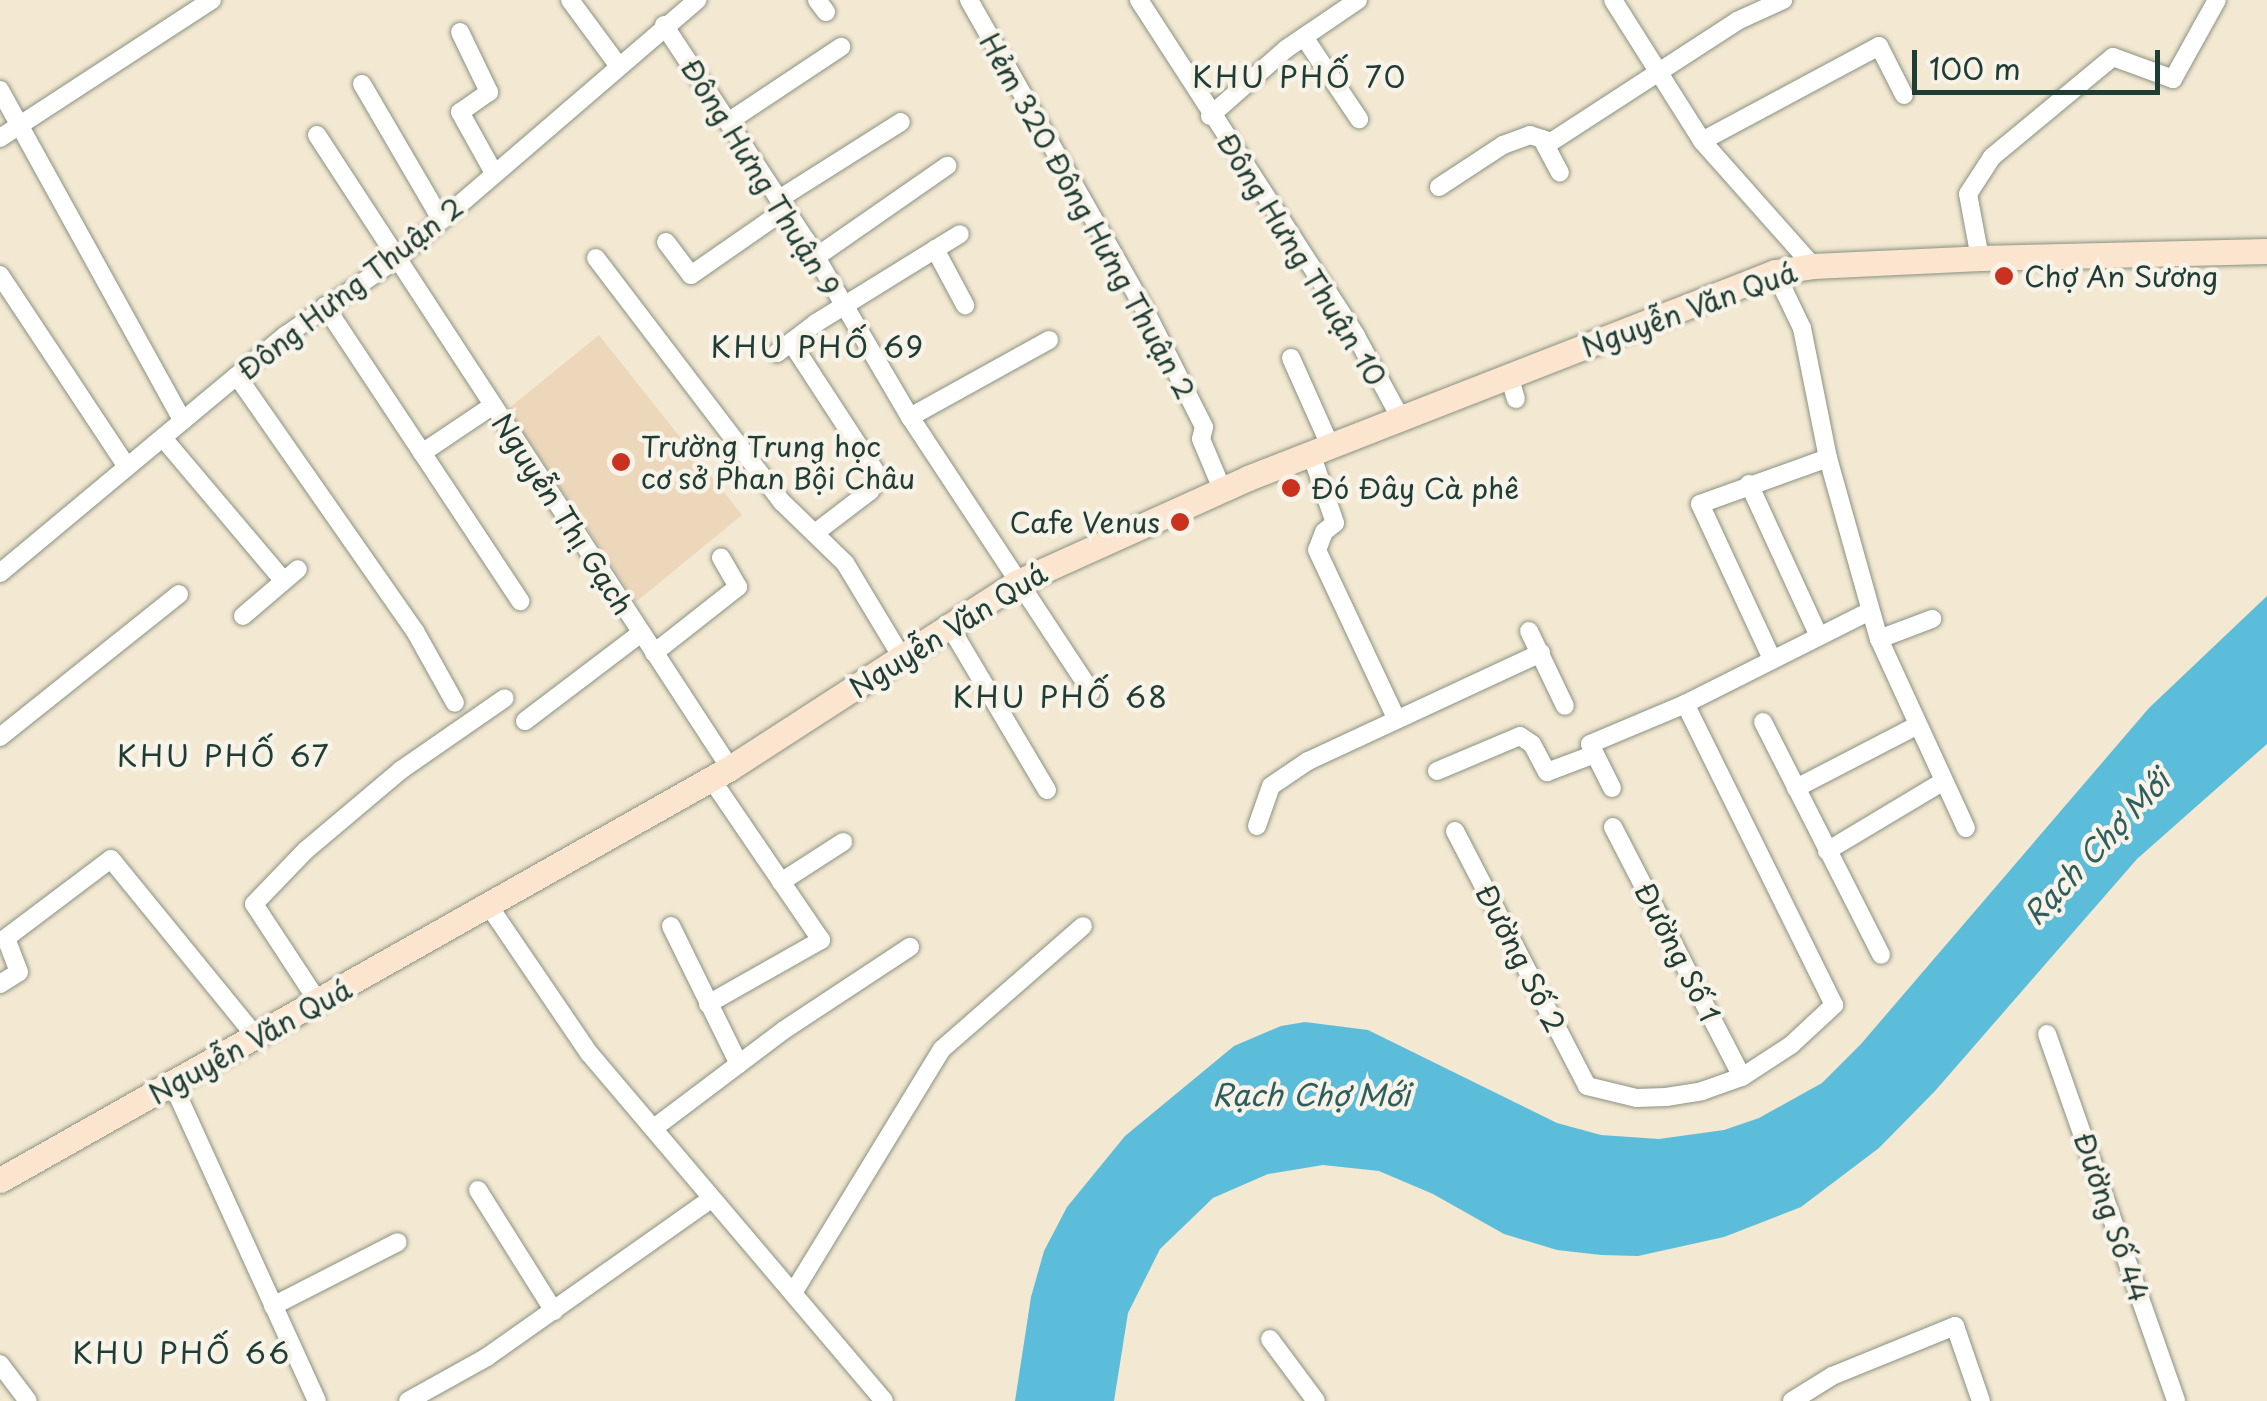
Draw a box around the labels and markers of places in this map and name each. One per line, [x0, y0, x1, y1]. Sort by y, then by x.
place label: Chợ An Sương [2024, 259, 2219, 293]
marker: Chợ An Sương [1993, 265, 2015, 287]
place label: Trường Trung học cơ sở Phan Bội Châu [641, 429, 917, 495]
marker: Trường Trung học cơ sở Phan Bội Châu [610, 451, 632, 473]
place label: Đó Đây Cà phê [1311, 471, 1519, 505]
marker: Đó Đây Cà phê [1280, 477, 1302, 499]
place label: Cafe Venus [1010, 505, 1160, 539]
marker: Cafe Venus [1169, 511, 1191, 533]

